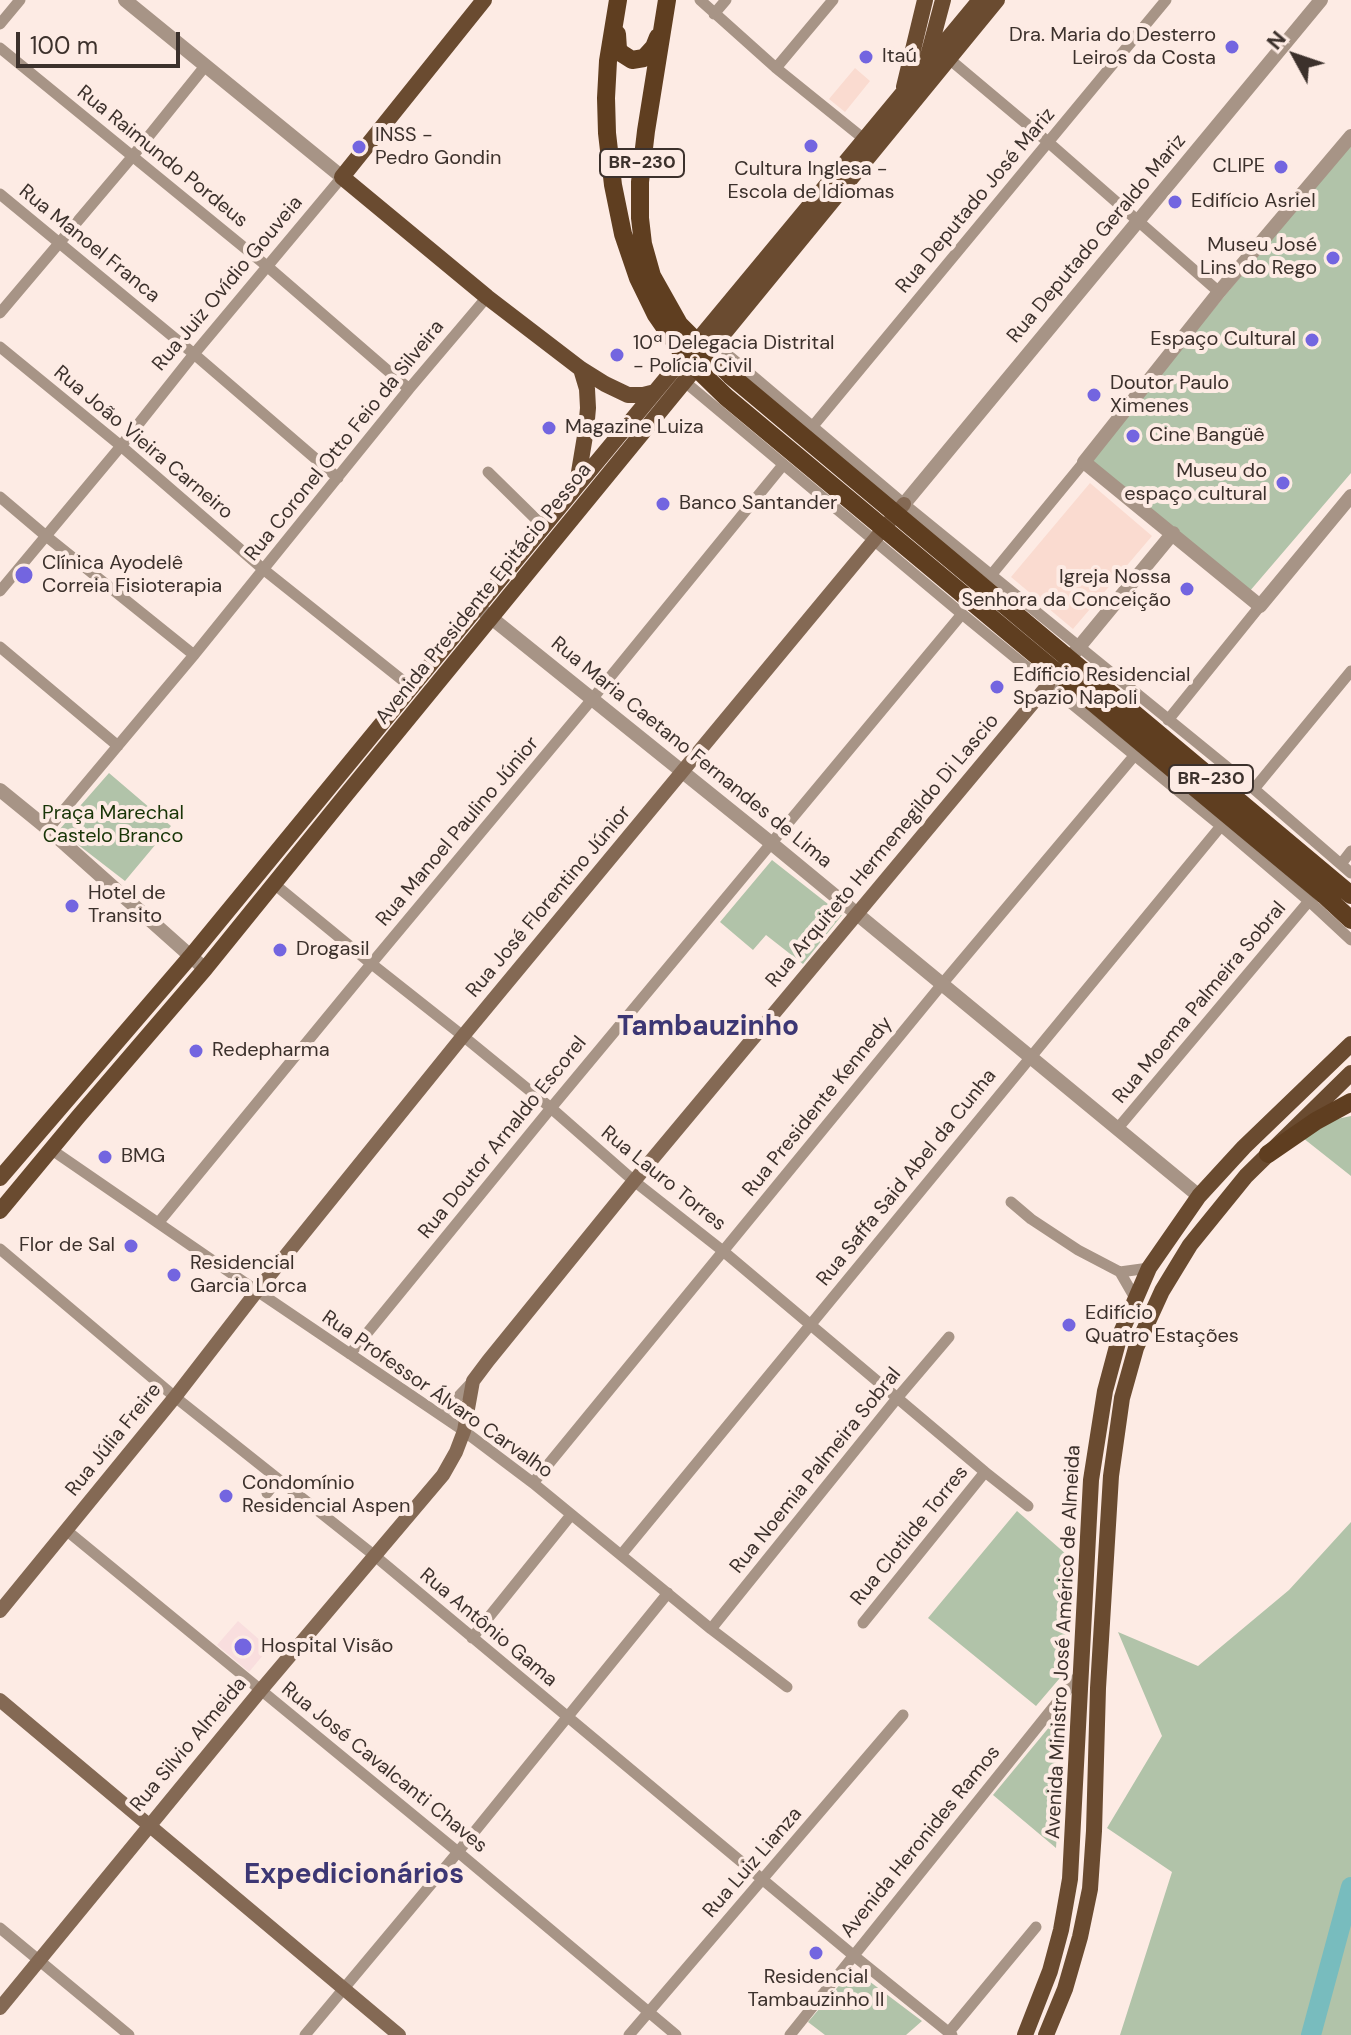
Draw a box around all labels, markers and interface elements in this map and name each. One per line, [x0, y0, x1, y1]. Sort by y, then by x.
scale bar [20, 16, 184, 66]
north arrow [1255, 16, 1335, 96]
place label: Dra. Maria do Desterro Leiros da Costa [1009, 24, 1216, 71]
text: N [1260, 25, 1292, 56]
text: 100 m [30, 30, 98, 61]
marker: Dra. Maria do Desterro Leiros da Costa [1223, 38, 1241, 56]
place label: Itaú [882, 45, 917, 69]
marker: Itaú [857, 48, 875, 66]
street label: Rua Raimundo Pordeus [72, 81, 252, 233]
street label: Rua Deputado José Mariz [891, 103, 1061, 299]
place label: INSS - Pedro Gondin [375, 124, 501, 171]
street label: Rua Deputado Geraldo Mariz [1003, 130, 1191, 348]
marker: Cultura Inglesa - Escola de Idiomas [802, 137, 820, 155]
marker: INSS - Pedro Gondin [350, 138, 368, 156]
road number: BR-230 [600, 149, 684, 177]
place label: CLIPE [1213, 155, 1265, 179]
place label: Cultura Inglesa - Escola de Idiomas [727, 158, 895, 205]
marker: CLIPE [1272, 158, 1290, 176]
street label: Rua Manoel Franca [14, 180, 164, 308]
place label: Edifício Asriel [1191, 190, 1316, 214]
street label: Rua Juiz Ovídio Gouveia [148, 192, 308, 376]
marker: Edifício Asriel [1166, 193, 1184, 211]
place label: Museu José Lins do Rego [1200, 234, 1317, 281]
marker: Museu José Lins do Rego [1324, 249, 1342, 267]
street label: Rua Coronel Otto Feio da Silveira [240, 316, 450, 566]
place label: Espaço Cultural [1150, 328, 1296, 352]
marker: Espaço Cultural [1303, 331, 1321, 349]
place label: 10ª Delegacia Distrital - Polícia Civil [633, 332, 835, 379]
marker: 10ª Delegacia Distrital - Polícia Civil [608, 346, 626, 364]
street label: Rua João Vieira Carneiro [49, 361, 237, 525]
place label: Doutor Paulo Ximenes [1110, 372, 1229, 419]
marker: Doutor Paulo Ximenes [1085, 386, 1103, 404]
place label: Magazine Luiza [565, 416, 704, 440]
marker: Magazine Luiza [540, 419, 558, 437]
place label: Cine Bangüê [1149, 424, 1265, 448]
marker: Cine Bangüê [1124, 427, 1142, 445]
street label: Avenida Presidente Epitácio Pessoa [371, 459, 597, 729]
place label: Museu do espaço cultural [1124, 460, 1267, 507]
marker: Museu do espaço cultural [1274, 474, 1292, 492]
place label: Banco Santander [679, 492, 837, 516]
marker: Banco Santander [654, 495, 672, 513]
place label: Clínica Ayodelê Correia Fisioterapia [42, 552, 222, 599]
marker: Clínica Ayodelê Correia Fisioterapia [13, 564, 35, 586]
place label: Igreja Nossa Senhora da Conceição [961, 566, 1171, 613]
marker: Igreja Nossa Senhora da Conceição [1178, 580, 1196, 598]
street label: Rua Maria Caetano Fernandes de Lima [546, 632, 836, 874]
place label: Edíficio Residencial Spazio Napoli [1013, 664, 1190, 711]
marker: Edíficio Residencial Spazio Napoli [988, 678, 1006, 696]
street label: Rua Arquiteto Hermenegildo Di Lascio [761, 709, 1005, 993]
street label: Rua Manoel Paulino Júnior [372, 732, 544, 932]
road number: BR-230 [1169, 765, 1253, 793]
street label: Rua José Florentino Júnior [462, 801, 636, 1003]
park label: Praça Marechal Castelo Branco [42, 802, 184, 849]
place label: Hotel de Transito [88, 882, 166, 929]
marker: Hotel de Transito [63, 897, 81, 915]
street label: Rua Moema Palmeira Sobral [1108, 897, 1292, 1109]
place label: Drogasil [296, 938, 370, 962]
marker: Drogasil [271, 941, 289, 959]
district label: Tambauzinho [617, 1011, 799, 1045]
street label: Rua Presidente Kennedy [738, 1012, 898, 1202]
street label: Rua Doutor Arnaldo Escorel [414, 1032, 592, 1244]
place label: Redepharma [212, 1039, 330, 1063]
marker: Redepharma [187, 1042, 205, 1060]
street label: Rua Saffa Said Abel da Cunha [812, 1065, 1002, 1291]
street label: Rua Lauro Torres [596, 1121, 730, 1237]
place label: BMG [121, 1145, 165, 1169]
marker: BMG [96, 1148, 114, 1166]
place label: Flor de Sal [19, 1234, 115, 1258]
marker: Flor de Sal [122, 1237, 140, 1255]
place label: Residencial Garcia Lorca [190, 1252, 307, 1299]
marker: Residencial Garcia Lorca [165, 1266, 183, 1284]
place label: Edifício Quatro Estações [1085, 1302, 1239, 1349]
street label: Rua Professor Álvaro Carvalho [317, 1306, 557, 1484]
marker: Edifício Quatro Estações [1060, 1316, 1078, 1334]
street label: Rua Noemia Palmeira Sobral [725, 1363, 907, 1579]
street label: Rua Júlia Freire [61, 1379, 167, 1501]
street label: Avenida Ministro José Américo de Almeida [1042, 1444, 1086, 1840]
street label: Rua Clotilde Torres [846, 1461, 974, 1611]
place label: Condomínio Residencial Aspen [242, 1472, 410, 1519]
marker: Condomínio Residencial Aspen [217, 1487, 235, 1505]
street label: Rua Antônio Gama [414, 1564, 562, 1692]
place label: Hospital Visão [261, 1635, 393, 1659]
marker: Hospital Visão [232, 1636, 254, 1658]
street label: Rua Silvio Almeida [126, 1673, 252, 1817]
street label: Rua José Cavalcanti Chaves [276, 1678, 492, 1858]
street label: Avenida Heronides Ramos [836, 1741, 1006, 1943]
street label: Rua Luiz Lianza [698, 1803, 808, 1923]
district label: Expedicionários [244, 1859, 464, 1893]
marker: Residencial Tambauzinho II [807, 1944, 825, 1962]
place label: Residencial Tambauzinho II [748, 1966, 884, 2013]

